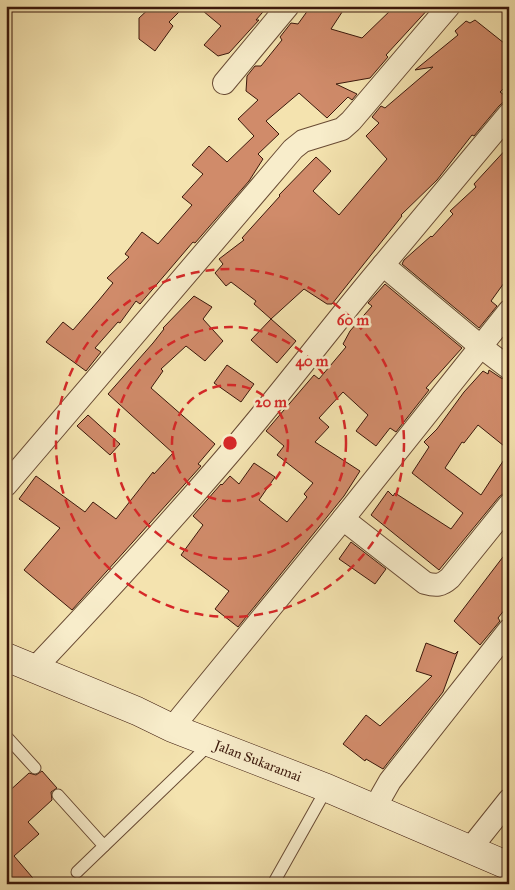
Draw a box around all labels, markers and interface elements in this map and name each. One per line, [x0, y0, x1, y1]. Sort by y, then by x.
text: 60 m [337, 311, 370, 329]
text: 40 m [296, 352, 329, 371]
text: 20 m [255, 393, 287, 411]
centre of rings [221, 434, 239, 452]
street label: Jalan Sukaramai [210, 736, 304, 786]

